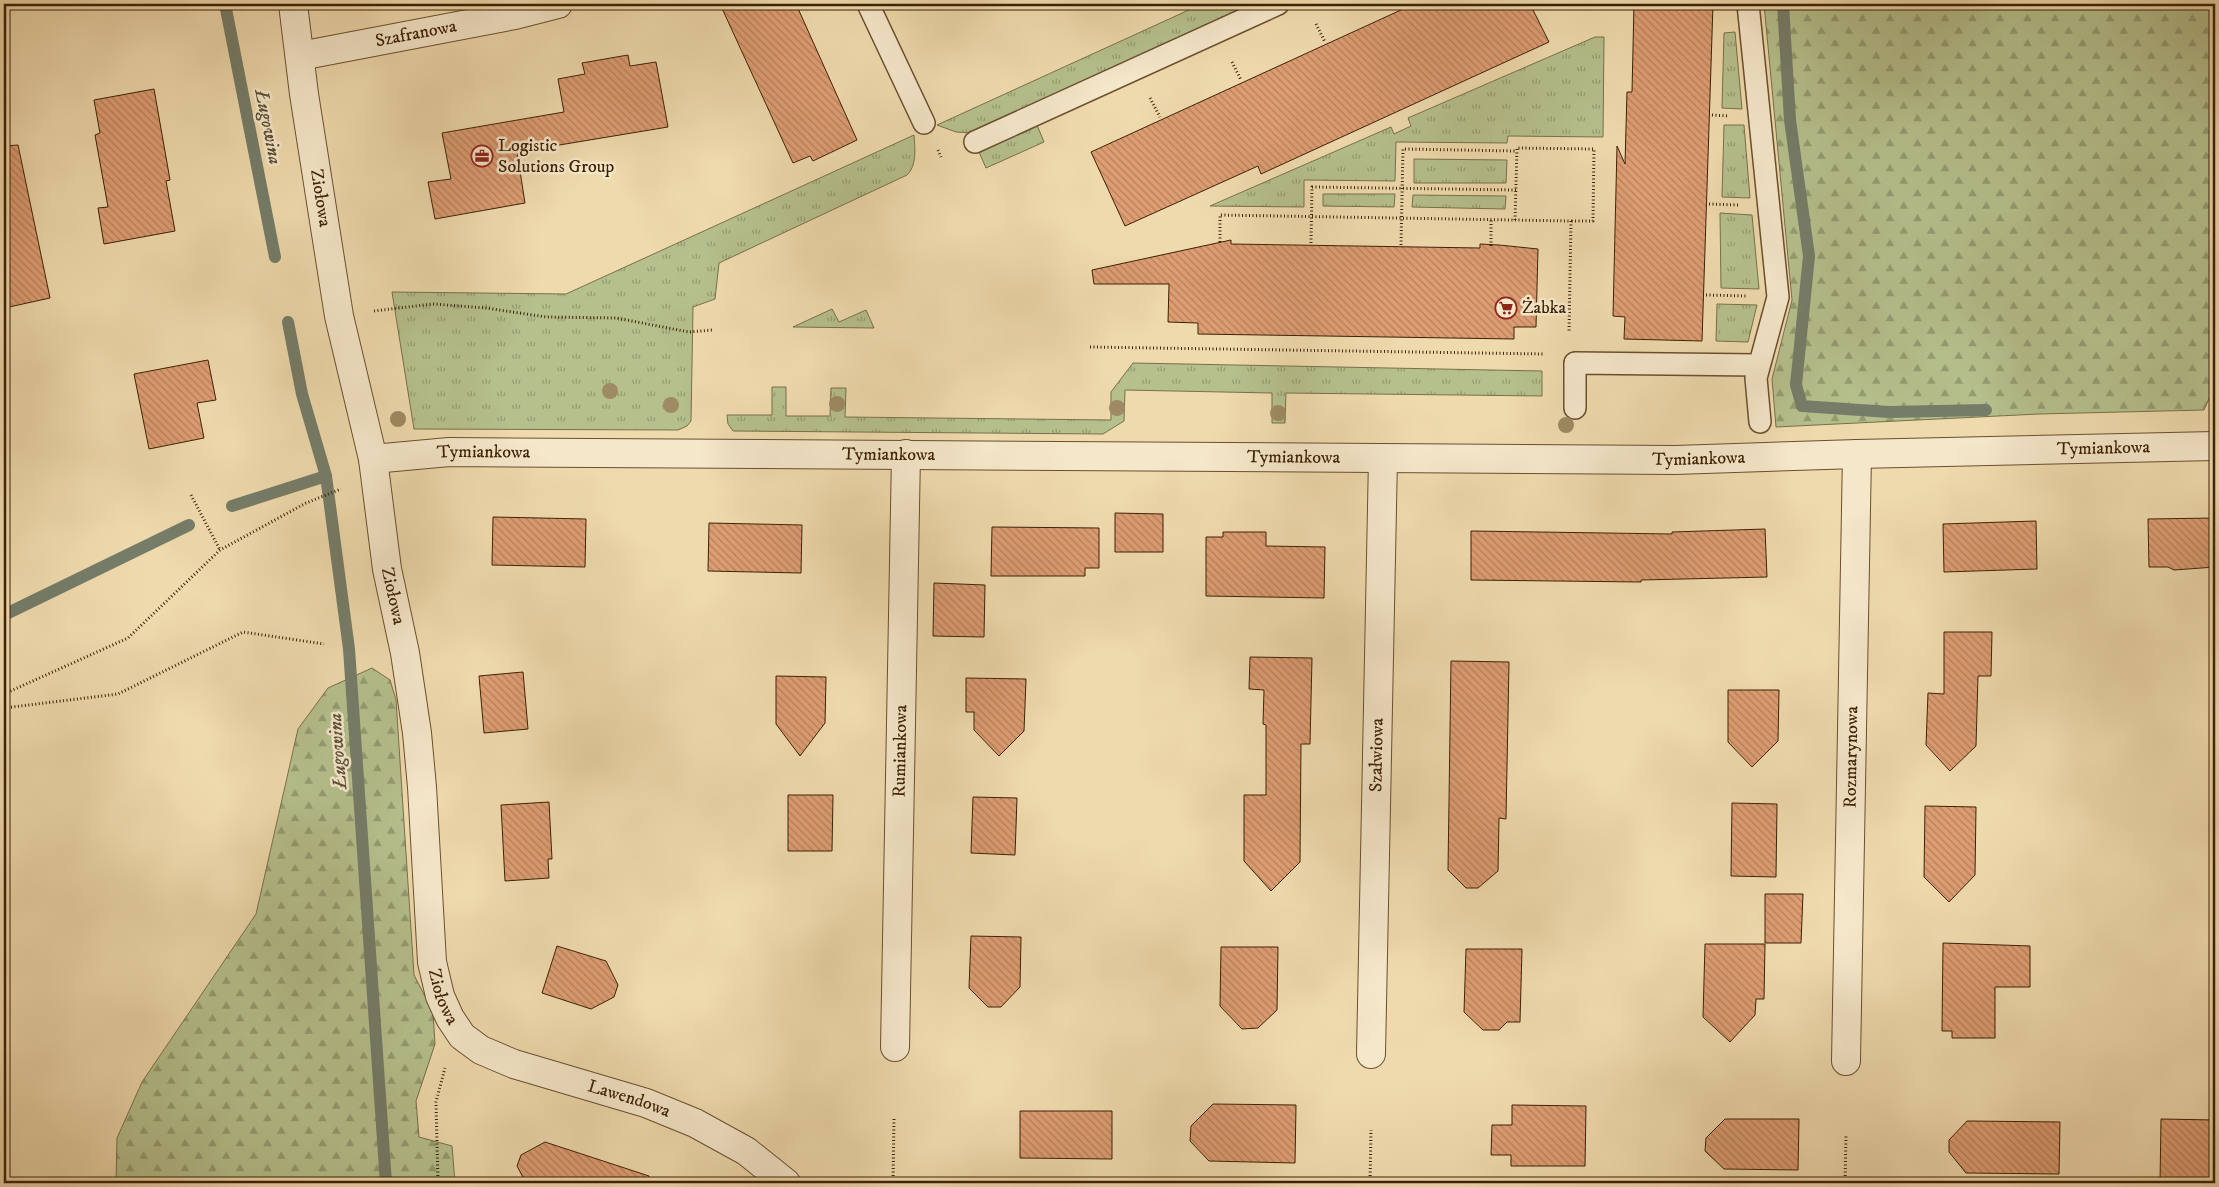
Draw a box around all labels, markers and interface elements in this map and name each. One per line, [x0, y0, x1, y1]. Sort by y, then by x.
street label: Szafranowa [373, 15, 459, 52]
water label: Ługowina [249, 87, 287, 166]
place label: Logistic Solutions Group [498, 135, 614, 178]
office icon: Logistic Solutions Group [470, 144, 494, 168]
street label: Ziołowa [305, 168, 336, 229]
supermarket icon: Żabka [1494, 296, 1518, 320]
place label: Żabka [1522, 297, 1566, 319]
street label: Tymiankowa [2057, 436, 2151, 461]
street label: Tymiankowa [436, 441, 531, 464]
street label: Tymiankowa [842, 444, 936, 466]
street label: Tymiankowa [1247, 446, 1341, 469]
street label: Tymiankowa [1652, 447, 1746, 471]
street label: Ziołowa [376, 565, 410, 627]
street label: Rumiankowa [889, 704, 912, 798]
street label: Rozmarynowa [1840, 705, 1863, 808]
water label: Ługowina [324, 712, 352, 791]
street label: Szałwiowa [1365, 717, 1389, 792]
street label: Ziołowa [423, 967, 463, 1030]
street label: Lawendowa [585, 1075, 674, 1123]

